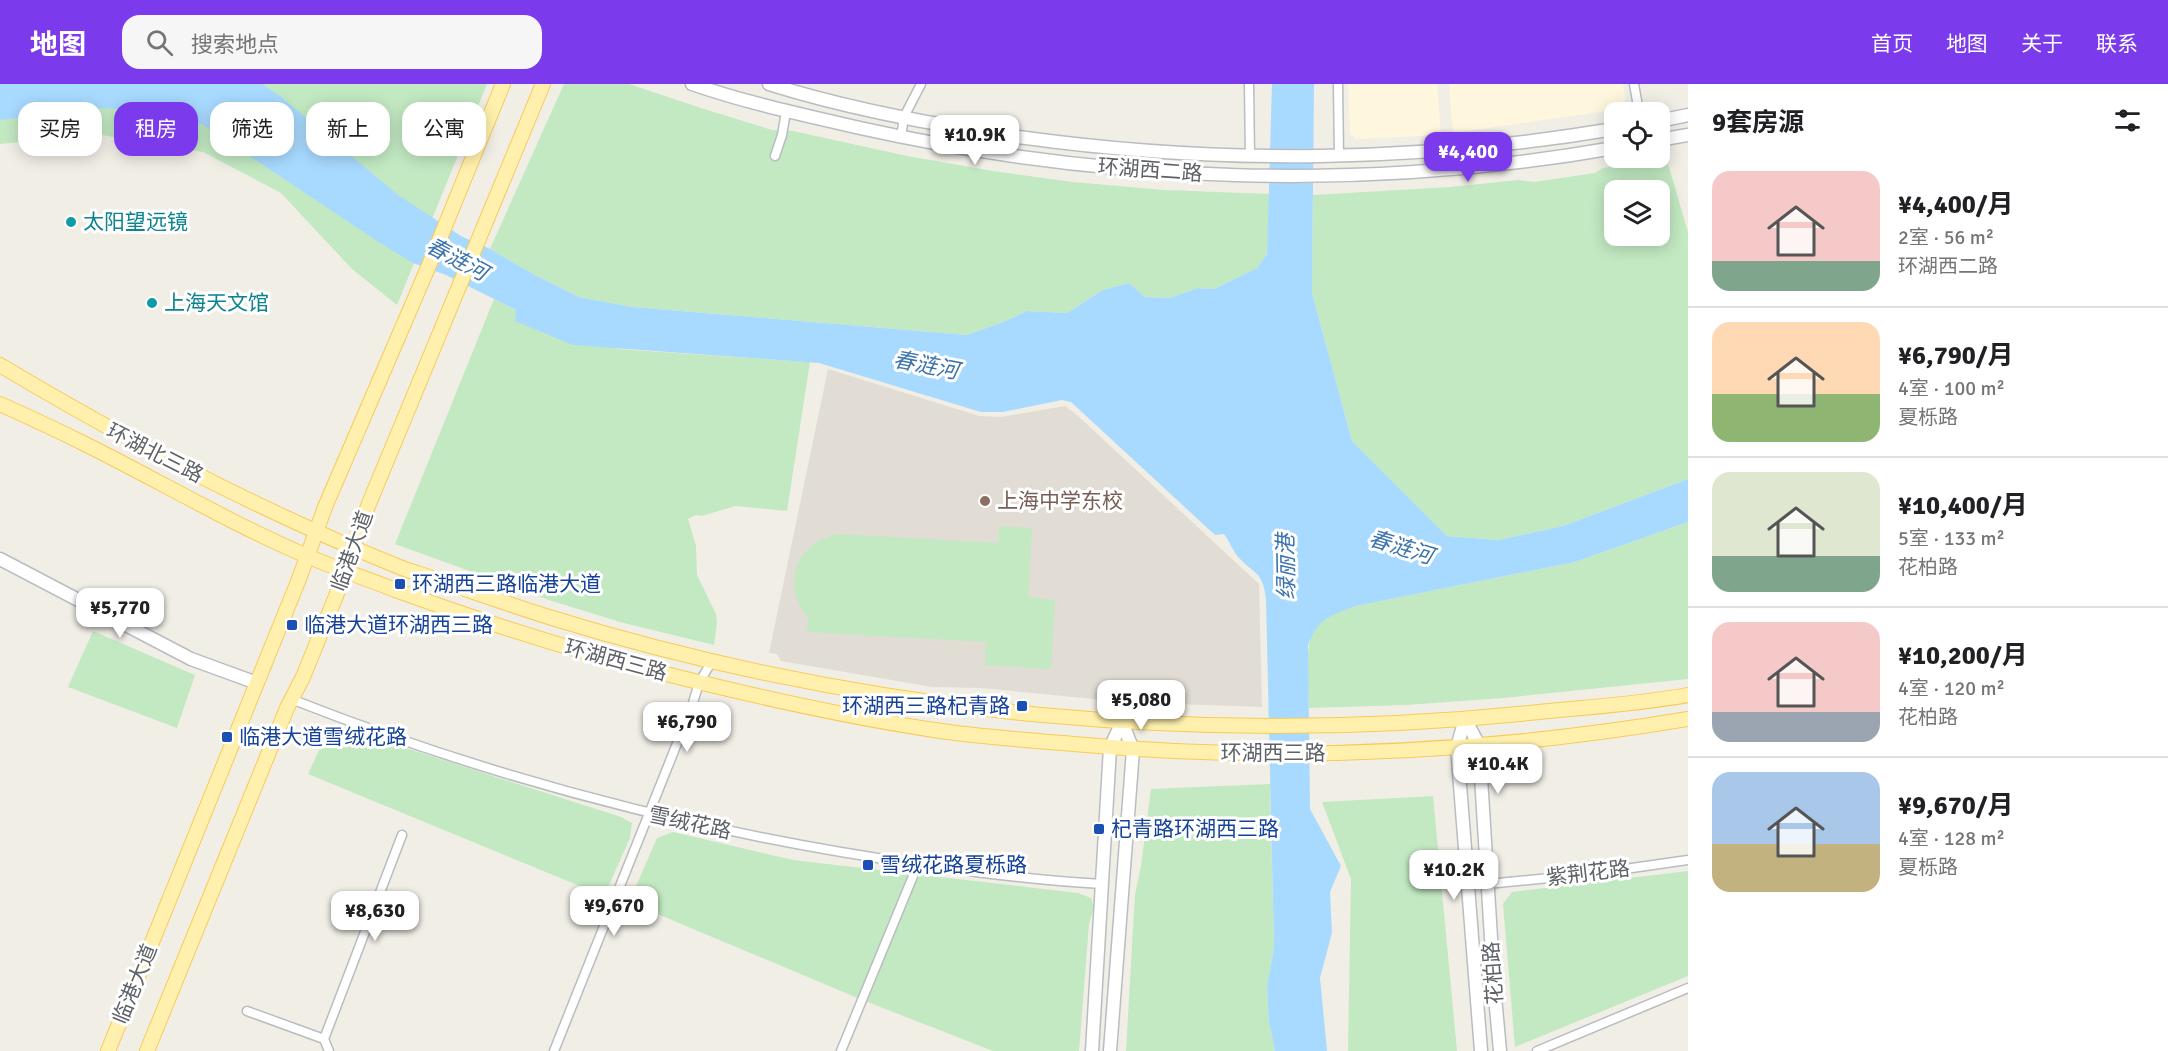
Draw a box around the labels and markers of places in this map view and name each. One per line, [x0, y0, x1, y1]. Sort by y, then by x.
pin: ¥10.9K [926, 115, 1024, 166]
pin: ¥4,400 [1419, 132, 1517, 183]
place label: 太阳望远镜 [83, 209, 188, 235]
marker: 太阳望远镜 [64, 215, 78, 229]
place label: 上海天文馆 [164, 290, 269, 316]
marker: 上海天文馆 [145, 296, 159, 310]
place label: 上海中学东校 [997, 488, 1123, 514]
marker: 上海中学东校 [978, 494, 992, 508]
place label: 环湖西三路临港大道 [412, 571, 601, 597]
marker: 环湖西三路临港大道 [393, 577, 407, 591]
pin: ¥5,770 [71, 588, 169, 639]
place label: 临港大道环湖西三路 [304, 612, 493, 638]
marker: 临港大道环湖西三路 [285, 618, 299, 632]
pin: ¥5,080 [1092, 680, 1190, 731]
place label: 环湖西三路杞青路 [842, 693, 1010, 719]
marker: 环湖西三路杞青路 [1015, 699, 1029, 713]
pin: ¥6,790 [638, 702, 736, 753]
place label: 临港大道雪绒花路 [239, 724, 407, 750]
marker: 临港大道雪绒花路 [220, 730, 234, 744]
pin: ¥10.4K [1449, 744, 1547, 795]
place label: 杞青路环湖西三路 [1111, 816, 1279, 842]
marker: 杞青路环湖西三路 [1092, 822, 1106, 836]
pin: ¥10.2K [1405, 850, 1503, 901]
place label: 雪绒花路夏栎路 [880, 852, 1027, 878]
marker: 雪绒花路夏栎路 [861, 858, 875, 872]
pin: ¥9,670 [565, 886, 663, 937]
pin: ¥8,630 [326, 891, 424, 942]

